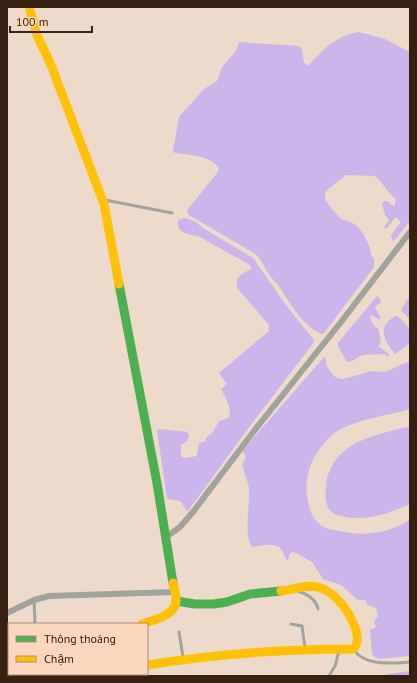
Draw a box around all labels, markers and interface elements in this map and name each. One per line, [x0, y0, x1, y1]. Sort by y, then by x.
scale bar [10, 8, 92, 34]
text: 100 m [16, 14, 49, 29]
legend [8, 623, 148, 675]
text: Thông thoáng [44, 631, 116, 646]
text: Chậm [44, 651, 74, 666]

